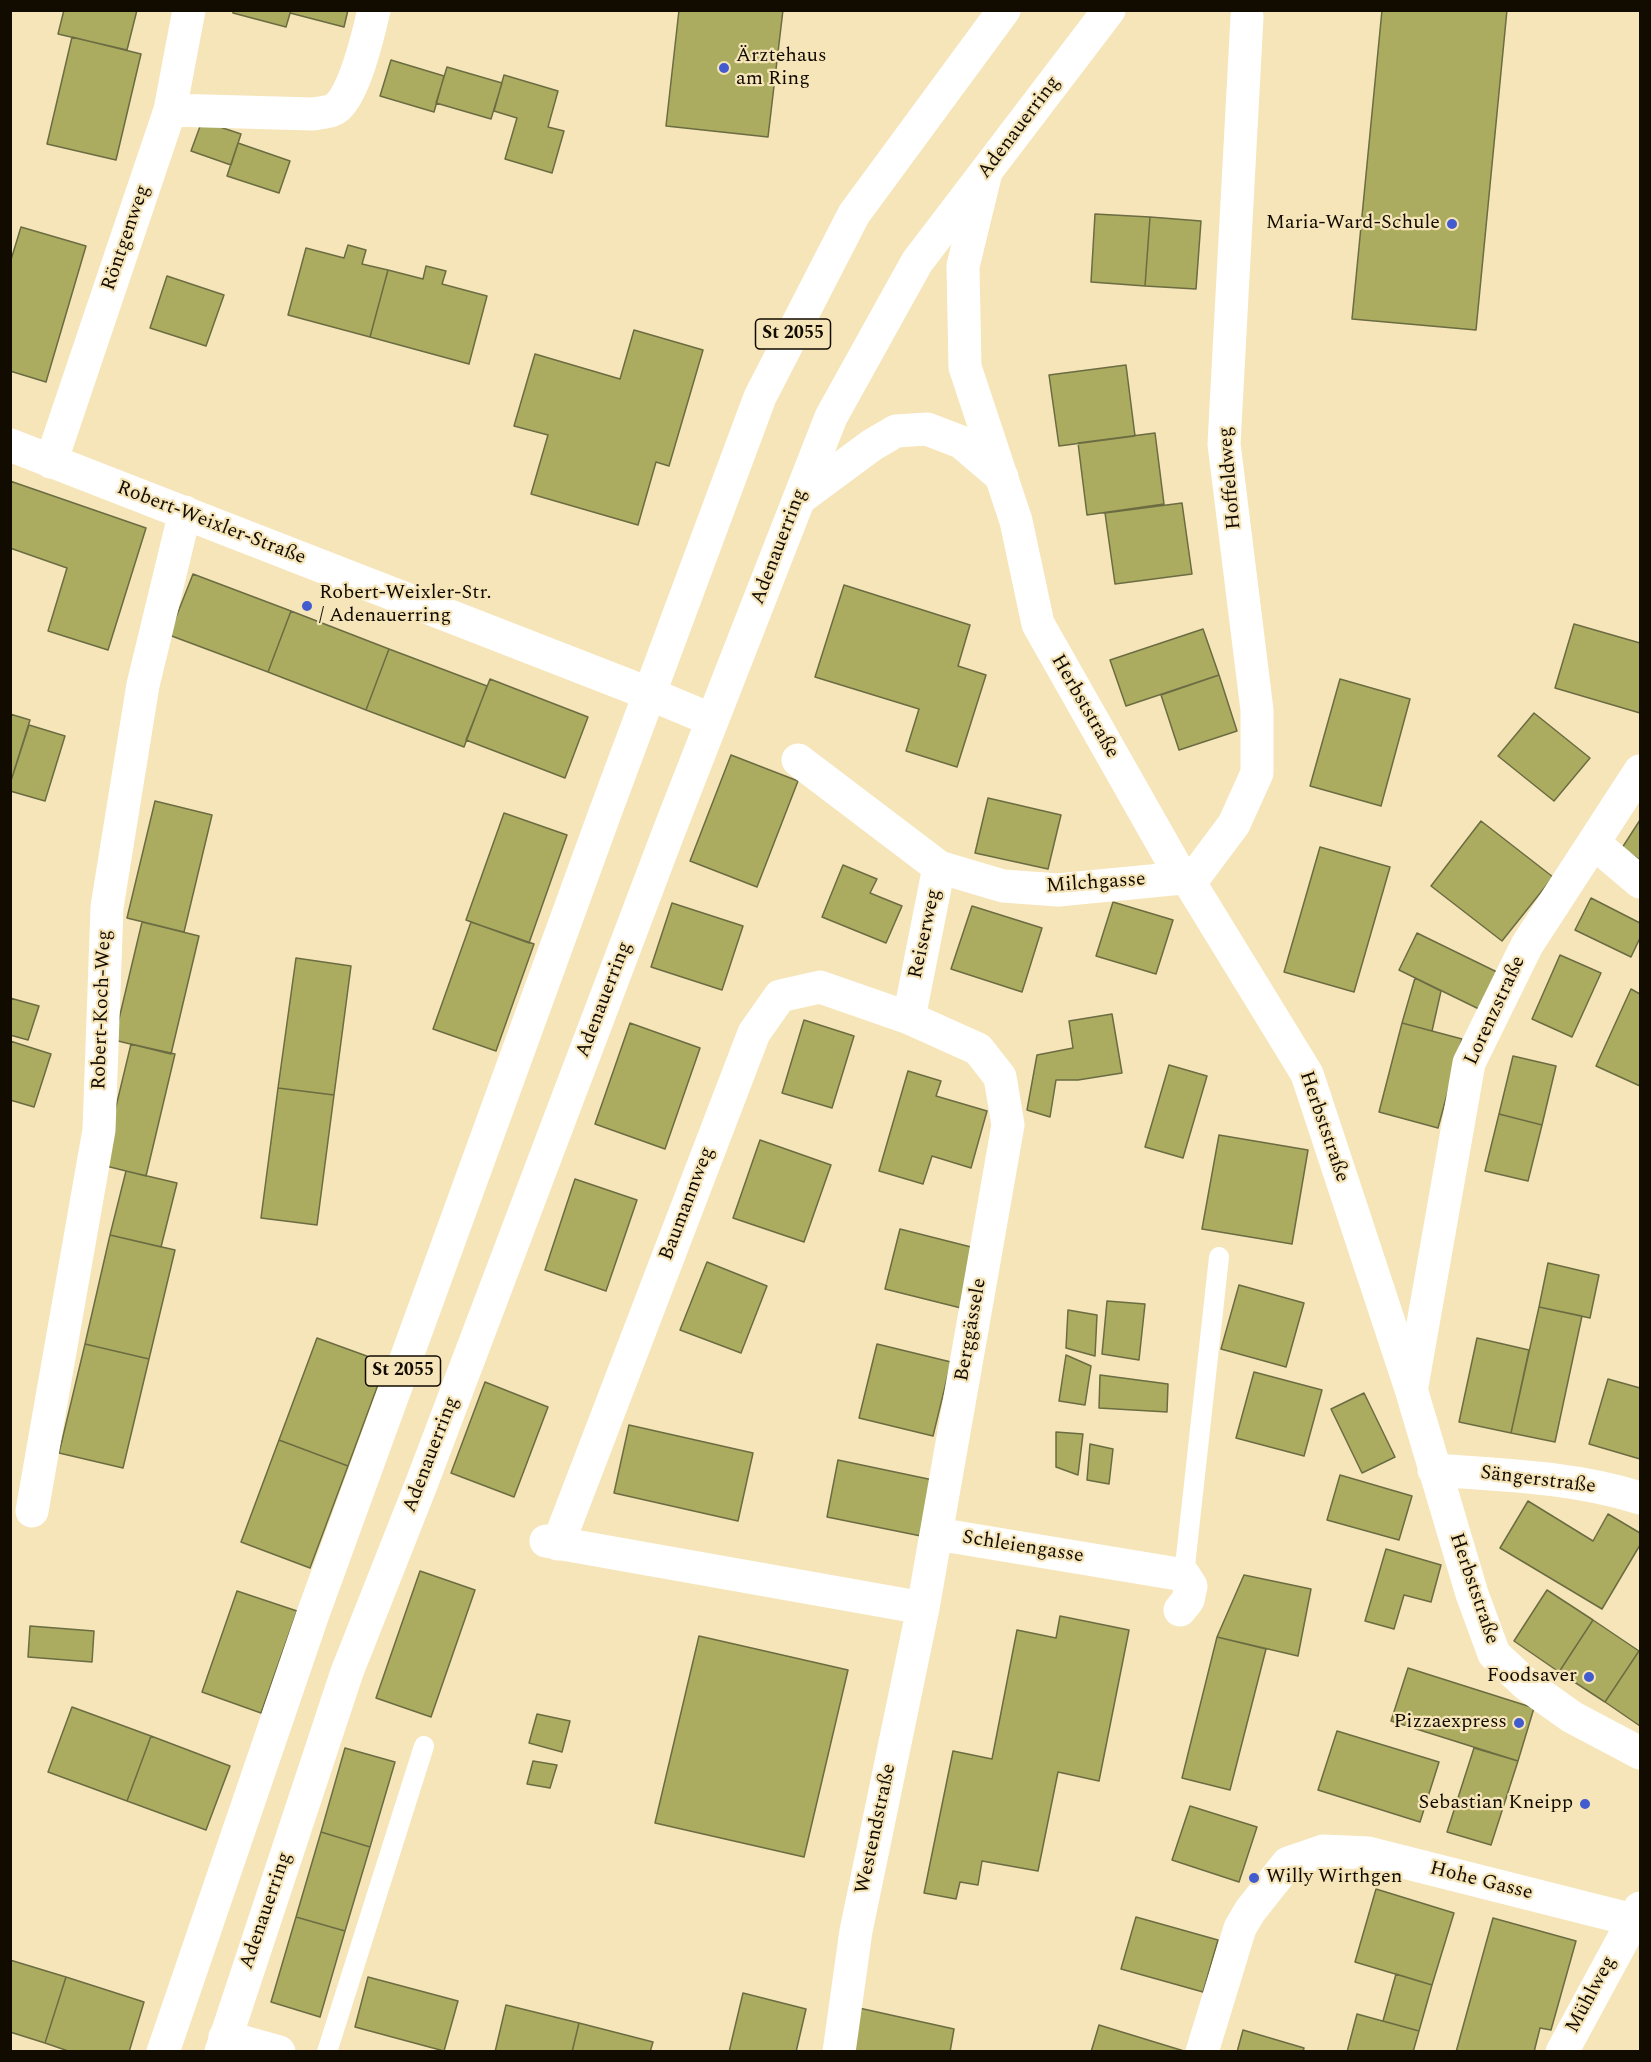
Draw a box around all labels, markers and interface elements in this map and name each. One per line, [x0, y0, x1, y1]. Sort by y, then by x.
place label: Ärztehaus am Ring [736, 45, 827, 92]
marker: Ärztehaus am Ring [717, 61, 731, 75]
street label: Adenauerring [974, 72, 1066, 184]
street label: Röntgenweg [98, 182, 156, 294]
place label: Maria-Ward-Schule [1266, 212, 1440, 236]
marker: Maria-Ward-Schule [1445, 217, 1459, 231]
road number: St 2055 [756, 319, 830, 349]
street label: Hoffeldweg [1215, 426, 1247, 530]
street label: Robert-Weixler-Straße [113, 477, 309, 571]
street label: Adenauerring [747, 486, 813, 608]
place label: Robert-Weixler-Str. / Adenauerring [319, 582, 492, 629]
marker: Robert-Weixler-Str. / Adenauerring [300, 599, 314, 613]
street label: Herbststraße [1045, 651, 1123, 763]
street label: Milchgasse [1045, 869, 1147, 899]
street label: Reiserweg [905, 887, 947, 981]
street label: Robert-Koch-Weg [88, 930, 118, 1090]
street label: Adenauerring [572, 939, 638, 1061]
street label: Lorenzstraße [1460, 953, 1532, 1069]
street label: Herbststraße [1293, 1068, 1353, 1186]
street label: Baumannweg [655, 1144, 721, 1264]
street label: Berggässele [951, 1277, 993, 1383]
road number: St 2055 [366, 1356, 440, 1386]
street label: Adenauerring [399, 1394, 465, 1516]
street label: Sängerstraße [1479, 1462, 1597, 1500]
street label: Schleiengasse [961, 1527, 1085, 1569]
street label: Herbststraße [1443, 1530, 1503, 1648]
place label: Foodsaver [1487, 1665, 1577, 1689]
marker: Foodsaver [1582, 1670, 1596, 1684]
place label: Pizzaexpress [1393, 1711, 1507, 1735]
marker: Pizzaexpress [1512, 1716, 1526, 1730]
street label: Westendstraße [852, 1762, 902, 1896]
place label: Sebastian Kneipp [1418, 1792, 1573, 1816]
marker: Sebastian Kneipp [1578, 1797, 1592, 1811]
street label: Adenauerring [236, 1849, 298, 1973]
street label: Hohe Gasse [1427, 1858, 1535, 1906]
place label: Willy Wirthgen [1266, 1866, 1402, 1890]
marker: Willy Wirthgen [1247, 1871, 1261, 1885]
street label: Mühlweg [1562, 1952, 1622, 2038]

